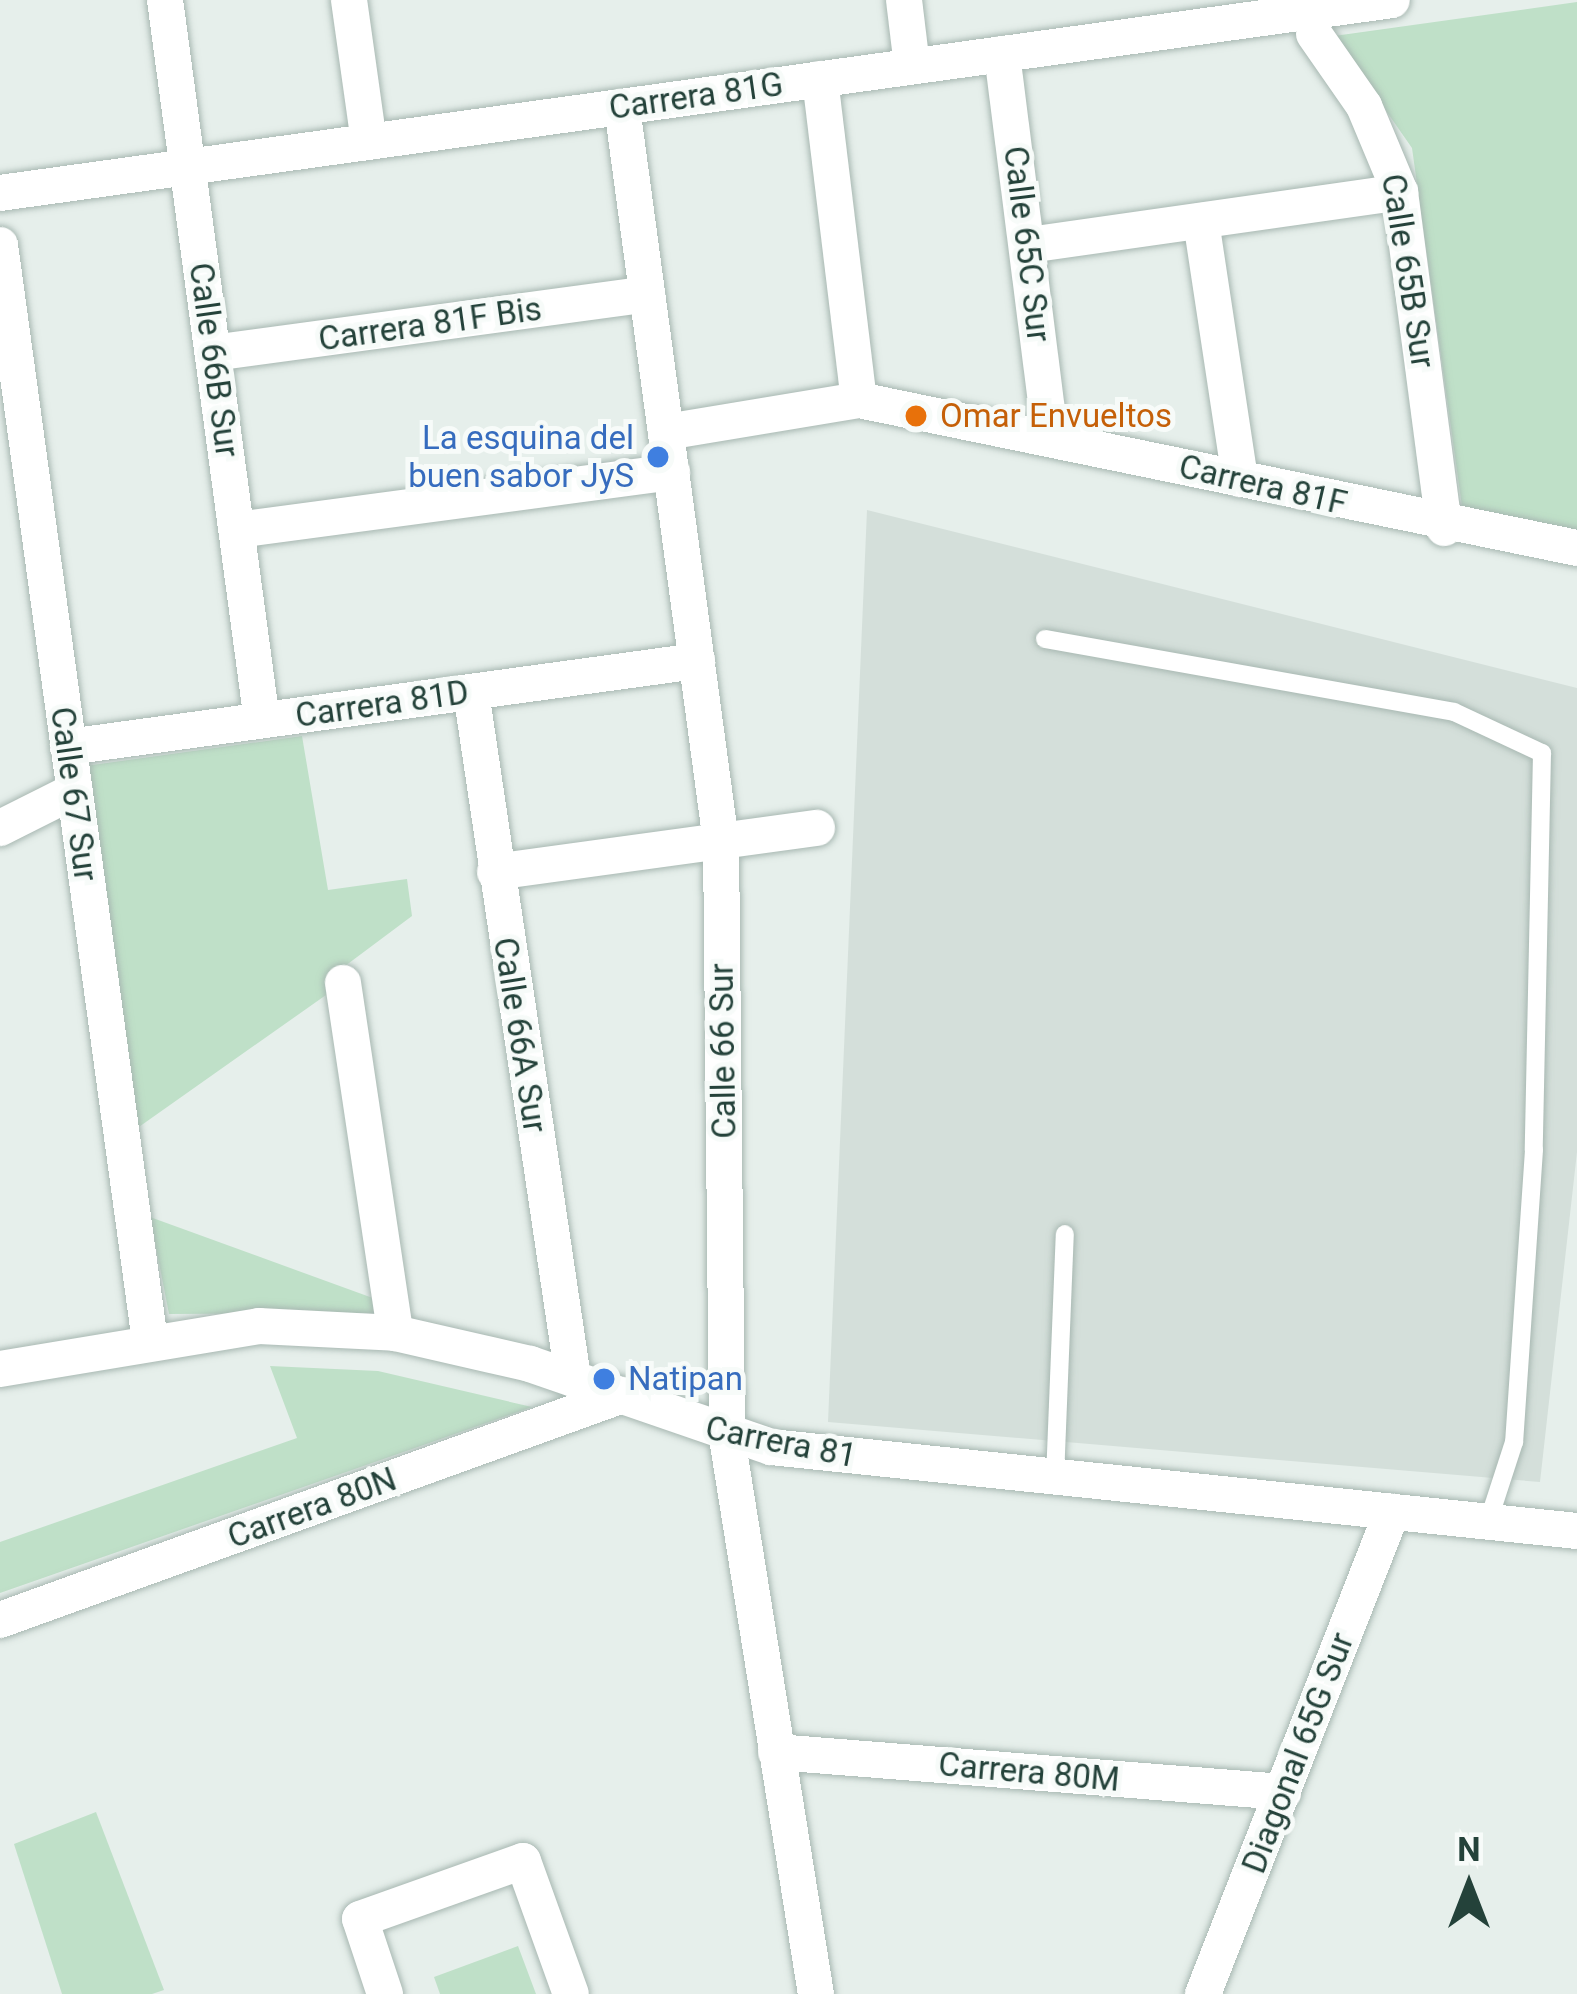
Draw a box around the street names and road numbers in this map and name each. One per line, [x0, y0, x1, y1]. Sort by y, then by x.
street label: Carrera 81G [606, 64, 786, 128]
street label: Calle 65C Sur [995, 144, 1059, 344]
street label: Calle 65B Sur [1373, 171, 1443, 371]
street label: Calle 66B Sur [181, 260, 247, 460]
street label: Carrera 81F Bis [316, 289, 544, 359]
street label: Carrera 81F [1175, 446, 1351, 524]
street label: Carrera 81D [293, 672, 471, 736]
street label: Calle 67 Sur [42, 704, 106, 884]
street label: Calle 66A Sur [485, 935, 555, 1135]
street label: Calle 66 Sur [702, 963, 744, 1139]
street label: Carrera 81 [702, 1408, 860, 1476]
street label: Carrera 80N [222, 1459, 402, 1557]
street label: Diagonal 65G Sur [1234, 1627, 1362, 1879]
street label: Carrera 80M [937, 1744, 1121, 1800]

